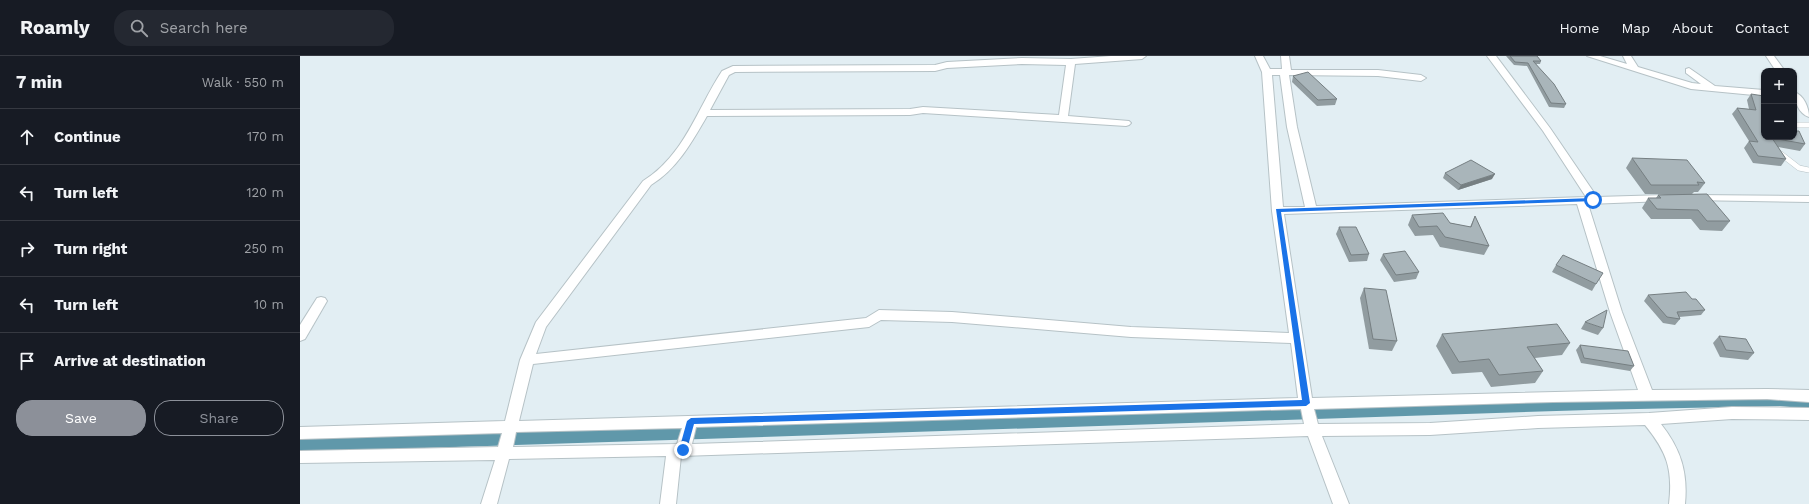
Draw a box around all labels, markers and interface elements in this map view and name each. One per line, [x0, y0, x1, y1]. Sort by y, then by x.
search box [114, 10, 394, 46]
text: Roamly [20, 16, 90, 39]
icon: search [128, 17, 150, 39]
text: Search here [160, 19, 248, 37]
text: Home [1559, 20, 1599, 36]
text: Map [1621, 20, 1650, 36]
text: About [1672, 20, 1713, 36]
text: Contact [1735, 20, 1789, 36]
map controls [1761, 68, 1797, 140]
button: + [1761, 68, 1797, 104]
text: 7 min [16, 72, 62, 92]
text: Walk · 550 m [202, 75, 284, 90]
button: − [1761, 104, 1797, 140]
icon: ahead [16, 126, 38, 148]
text: Continue [54, 128, 121, 146]
text: 170 m [247, 129, 284, 144]
icon: left [16, 182, 38, 204]
text: Turn left [54, 184, 118, 202]
text: 120 m [246, 185, 284, 200]
route start [1584, 191, 1602, 209]
icon: right [16, 238, 38, 260]
text: Turn right [54, 240, 127, 258]
text: 250 m [244, 241, 284, 256]
icon: left [16, 294, 38, 316]
text: Turn left [54, 296, 118, 314]
text: 10 m [254, 297, 284, 312]
icon: arrive [16, 350, 38, 372]
text: Arrive at destination [54, 352, 206, 370]
button: Save [16, 400, 146, 436]
button: Share [154, 400, 284, 436]
route end [674, 441, 692, 459]

